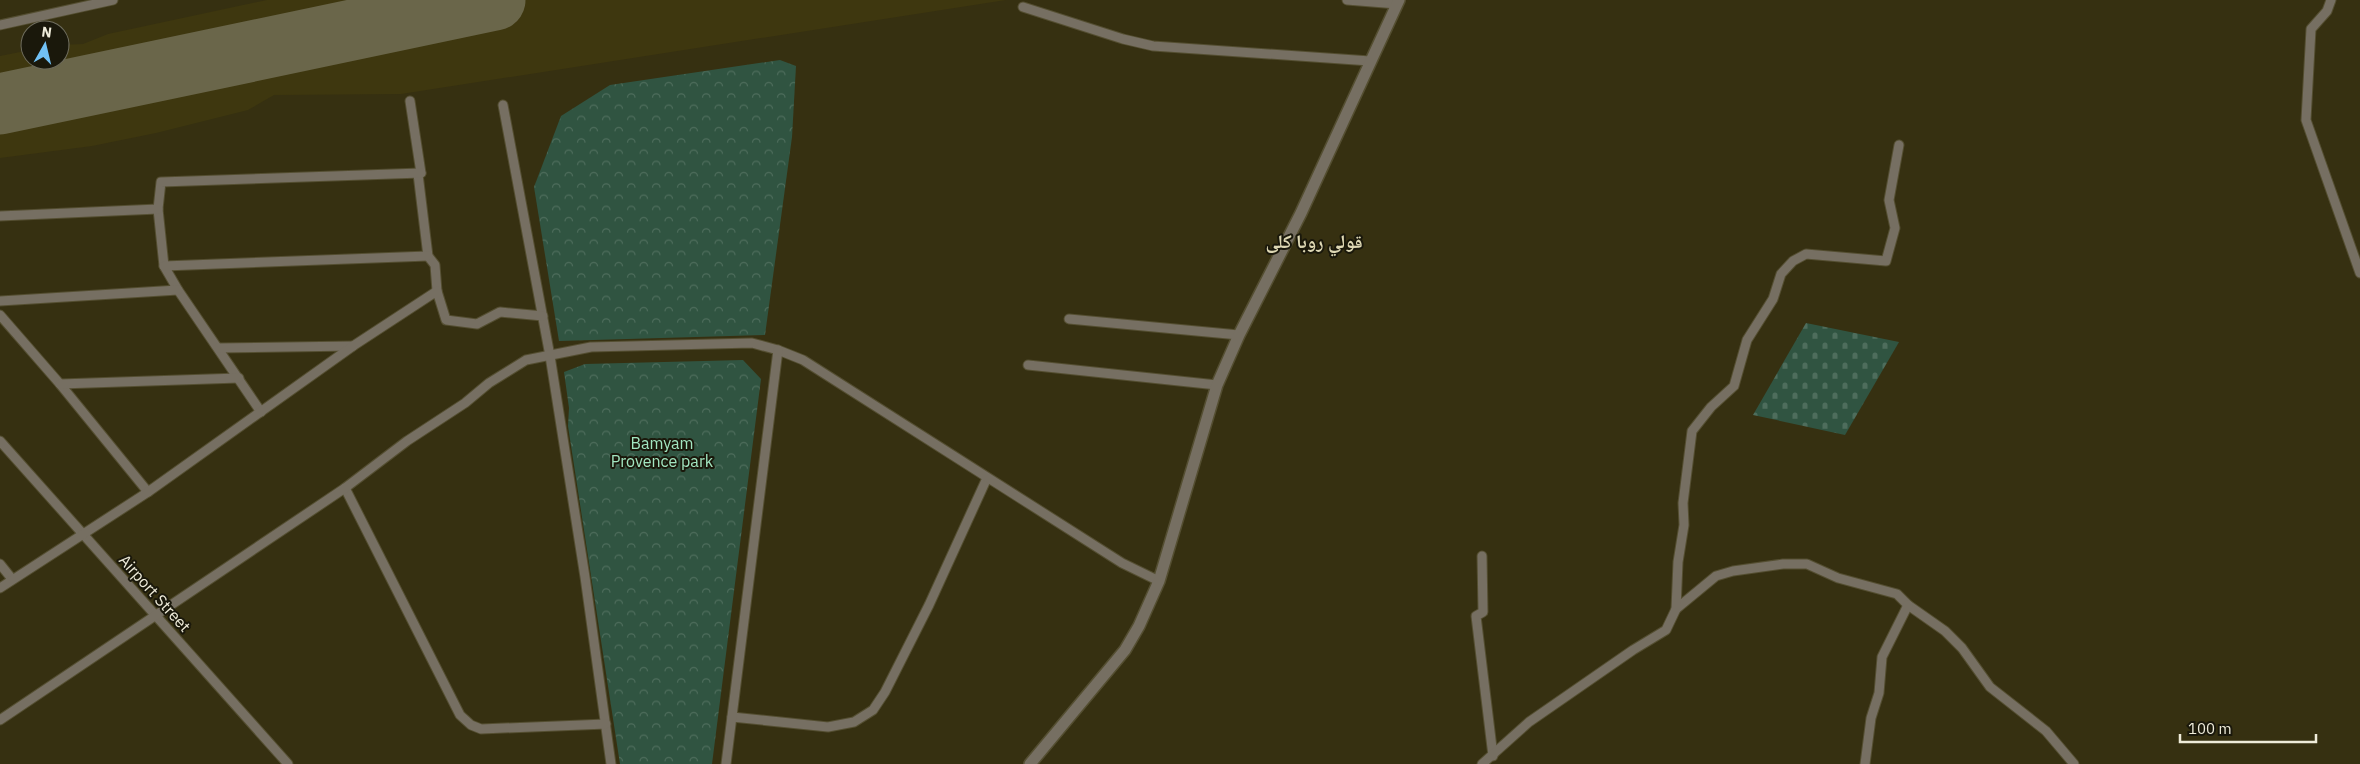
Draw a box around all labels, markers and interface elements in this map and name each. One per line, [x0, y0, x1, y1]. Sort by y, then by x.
north arrow [20, 20, 70, 70]
text: N [41, 23, 53, 42]
district label: قولي روبا کلی [1265, 229, 1363, 257]
park label: Bamyam Provence park [611, 433, 714, 471]
street label: Airport Street [115, 550, 195, 636]
scale bar [2180, 712, 2316, 744]
text: 100 m [2188, 719, 2232, 738]

